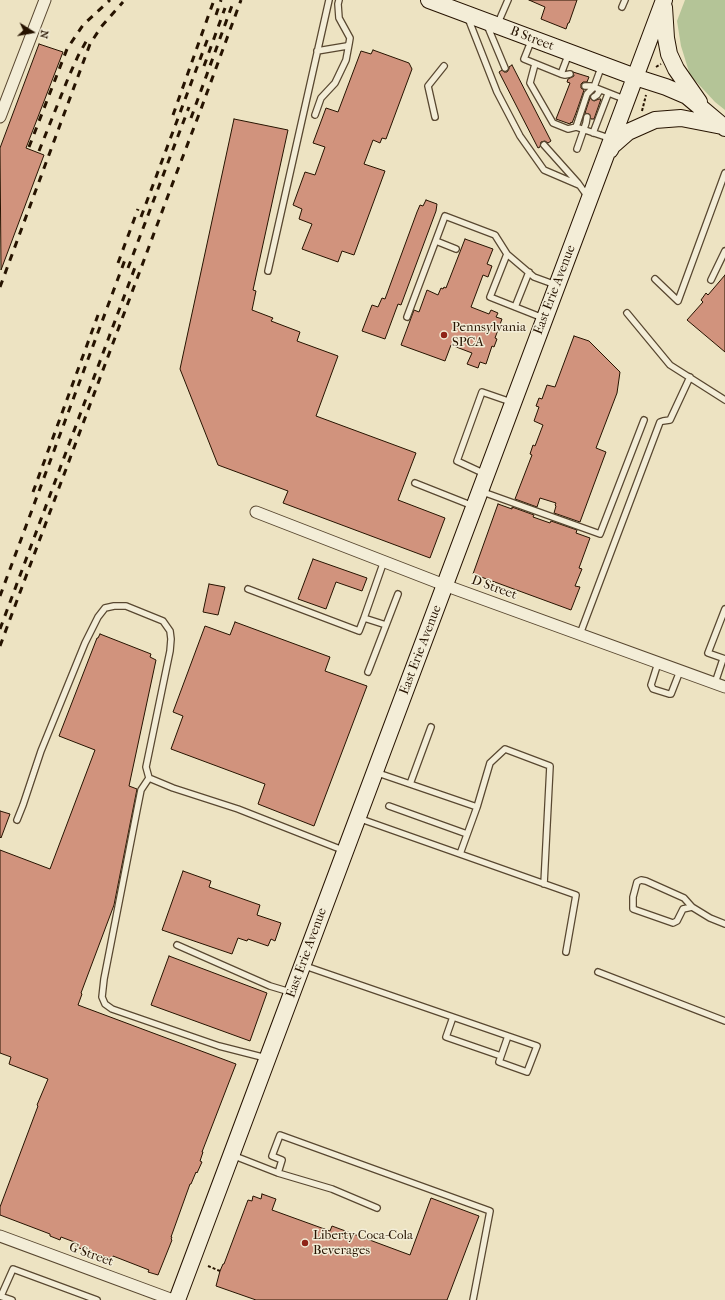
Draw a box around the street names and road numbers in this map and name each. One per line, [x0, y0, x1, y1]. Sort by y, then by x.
street label: B Street [508, 24, 556, 54]
street label: East Erie Avenue [531, 243, 579, 337]
street label: D Street [469, 573, 519, 603]
street label: East Erie Avenue [397, 603, 445, 697]
street label: East Erie Avenue [284, 906, 330, 1000]
street label: G Street [67, 1240, 115, 1270]

